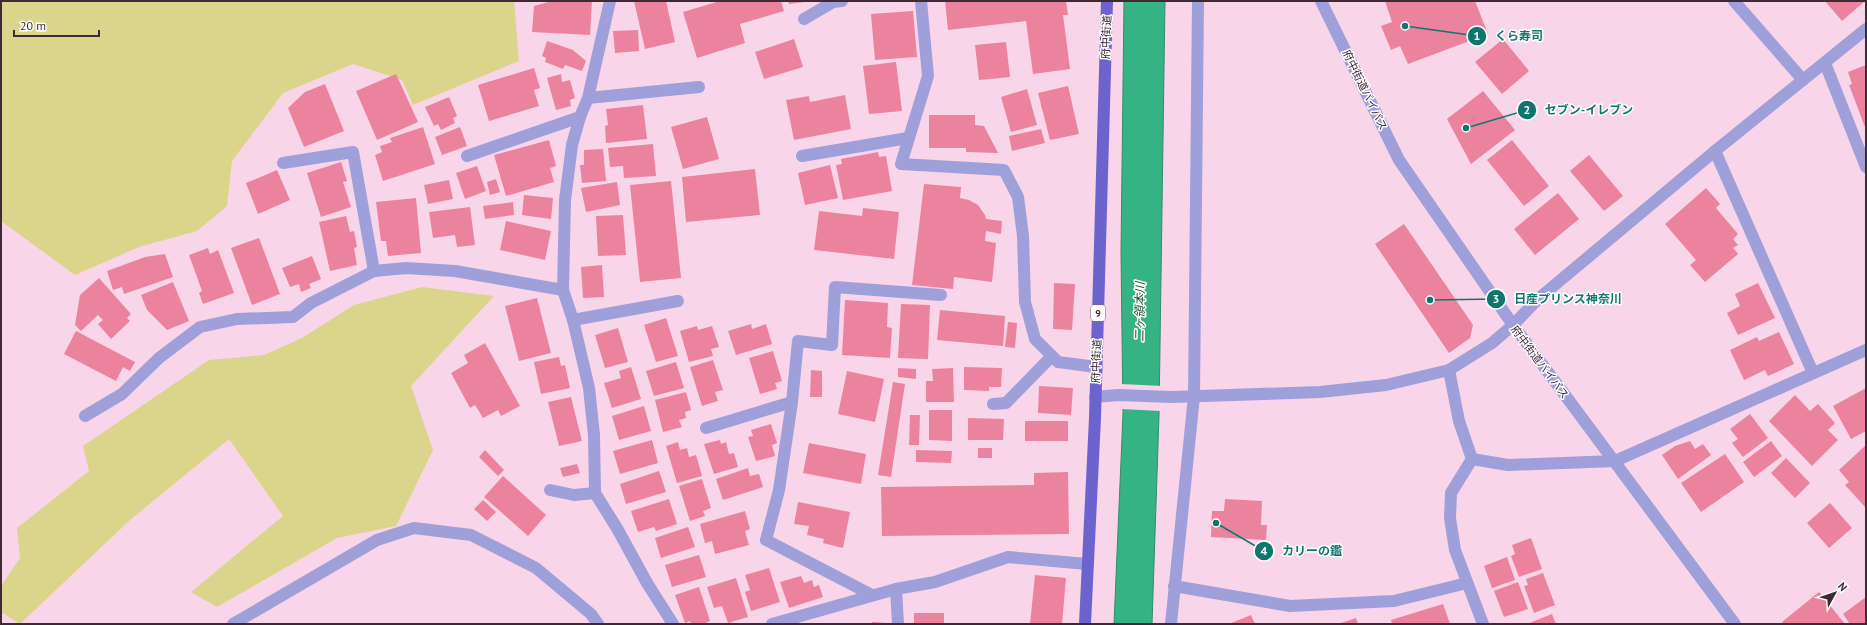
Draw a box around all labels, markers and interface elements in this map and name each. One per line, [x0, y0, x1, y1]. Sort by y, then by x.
scale bar [14, 12, 99, 38]
street label: 府中街道 [1098, 15, 1114, 59]
text: 20 m [20, 18, 46, 33]
callout: くら寿司 [1467, 24, 1551, 48]
text: 1 [1474, 28, 1480, 43]
text: くら寿司 [1495, 28, 1543, 43]
street label: 府中街道バイパス [1339, 47, 1391, 133]
callout: セブン-イレブン [1517, 98, 1642, 122]
text: 2 [1524, 102, 1530, 117]
text: セブン-イレブン [1545, 102, 1633, 117]
water label: 二ヶ領本川 [1131, 280, 1148, 342]
callout: 日産プリンス神奈川 [1486, 287, 1630, 311]
text: 3 [1493, 291, 1499, 306]
text: 日産プリンス神奈川 [1514, 291, 1622, 306]
road number: 9 [1091, 305, 1105, 321]
street label: 府中街道バイパス [1508, 323, 1572, 401]
street label: 府中街道 [1088, 339, 1104, 383]
callout: カリーの鑑 [1254, 539, 1350, 563]
text: 4 [1261, 543, 1268, 558]
text: カリーの鑑 [1282, 543, 1342, 558]
north arrow [1815, 573, 1855, 613]
text: N [1835, 579, 1850, 594]

